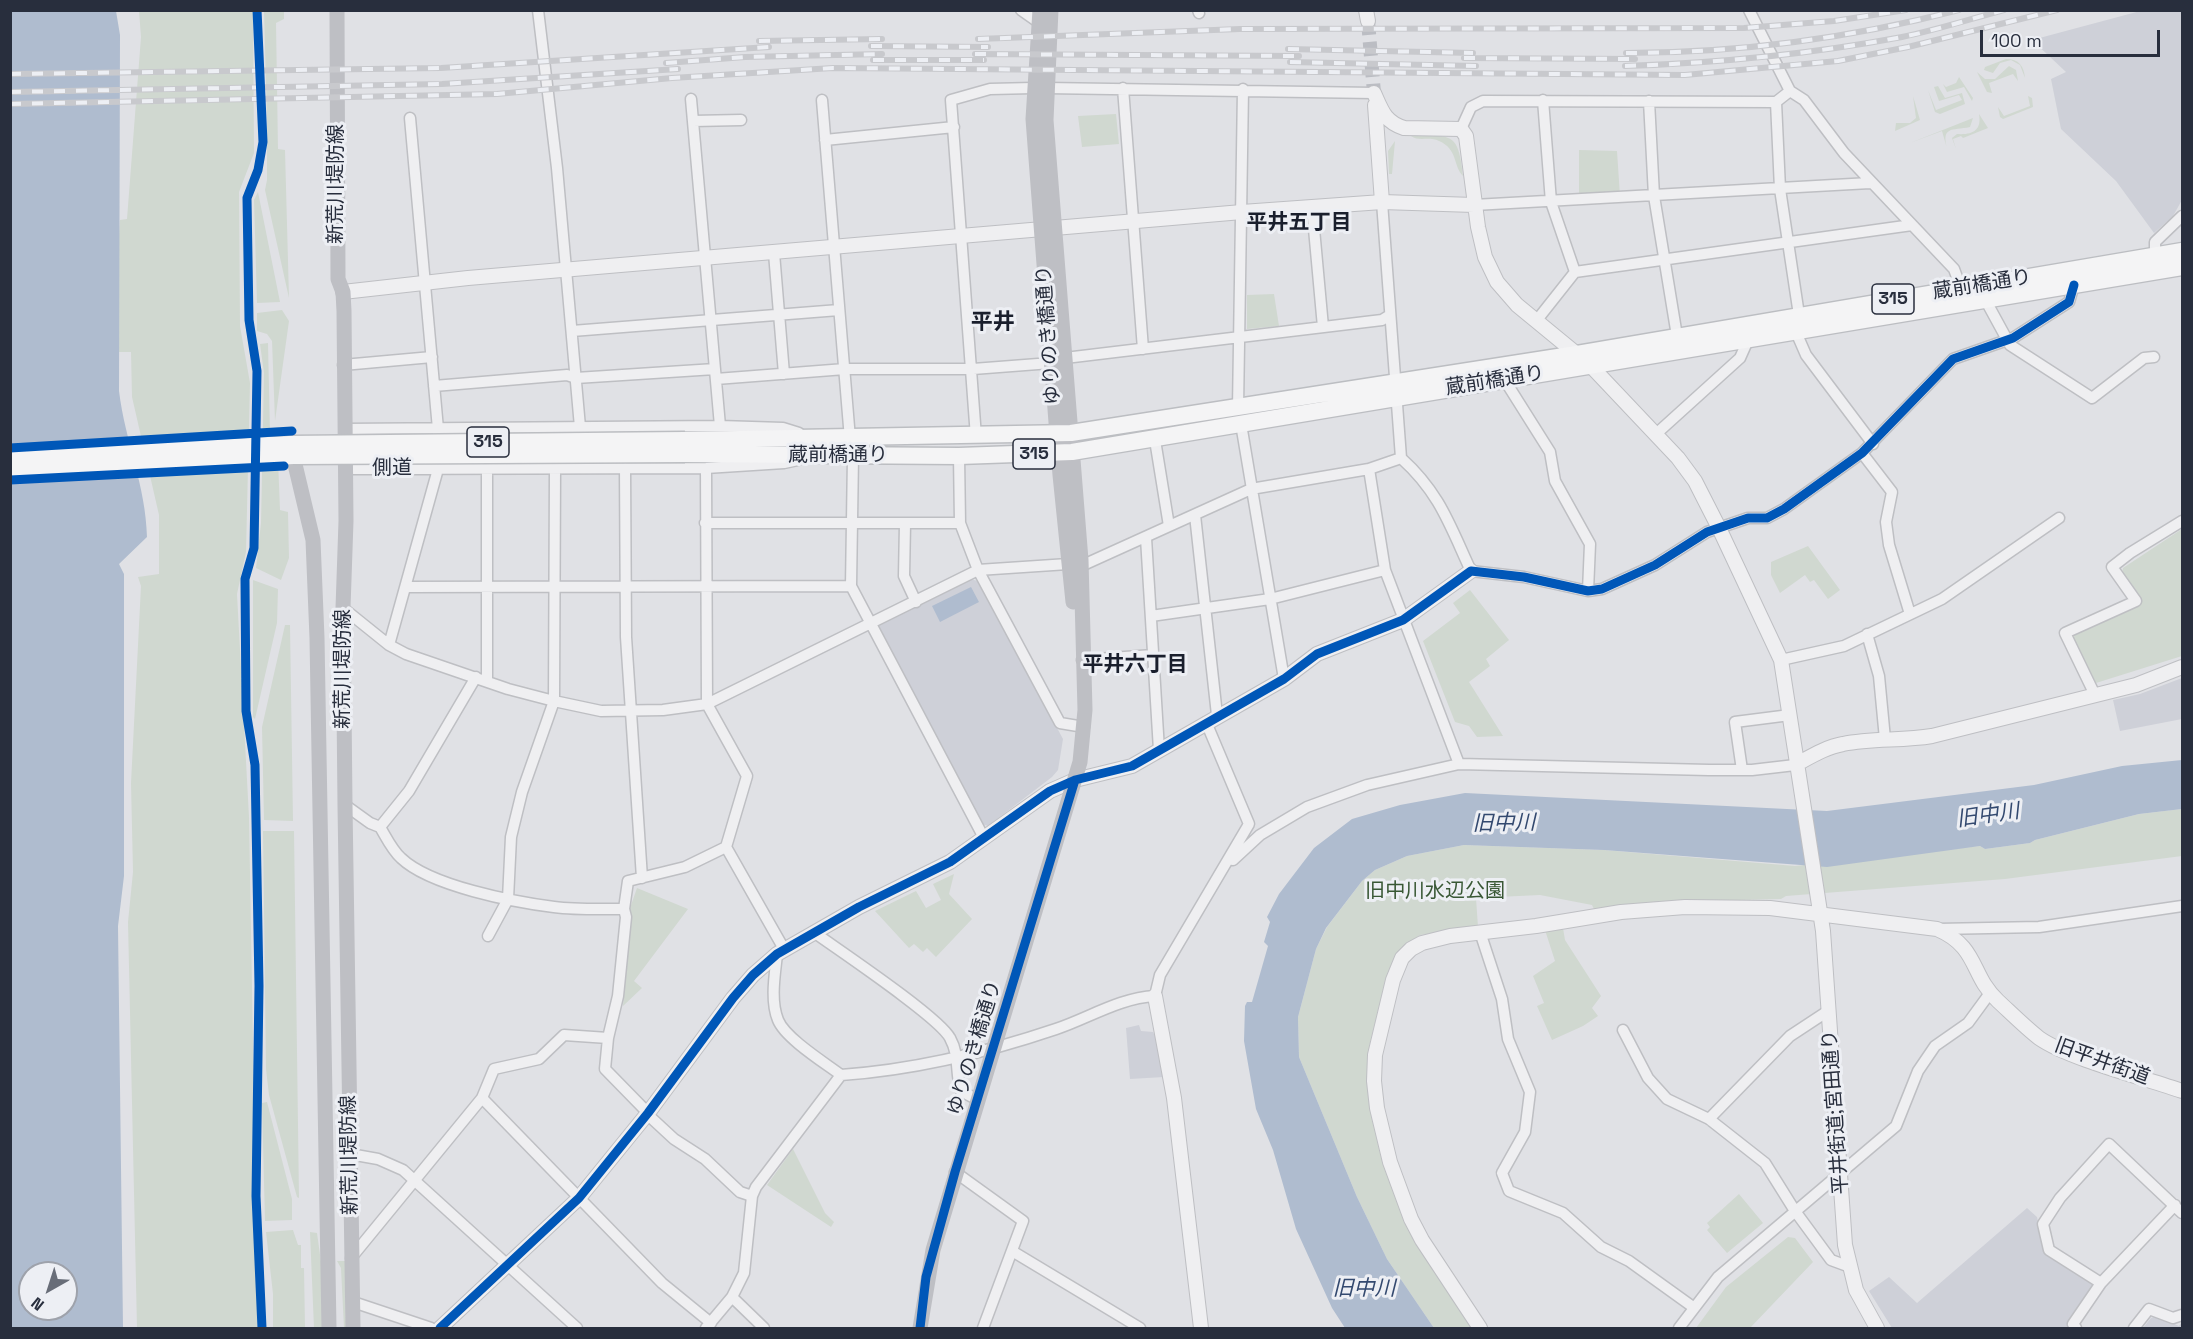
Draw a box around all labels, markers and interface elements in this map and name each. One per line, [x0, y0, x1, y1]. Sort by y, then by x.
scale bar [1983, 18, 2163, 56]
text: 100 m [1991, 29, 2042, 52]
street label: 新荒川堤防線 [325, 124, 349, 244]
district label: 平井五丁目 [1247, 210, 1351, 236]
street label: ゆりのき橋通り [1032, 264, 1066, 406]
street label: 蔵前橋通り [1931, 265, 2033, 305]
road number: 315 [1872, 284, 1914, 314]
district label: 平井 [971, 310, 1015, 336]
street label: 蔵前橋通り [1444, 361, 1546, 401]
road number: 315 [467, 427, 509, 457]
road number: 315 [1013, 439, 1055, 469]
street label: 蔵前橋通り [788, 444, 888, 468]
street label: 側道 [372, 457, 412, 481]
street label: 新荒川堤防線 [332, 609, 356, 729]
district label: 平井六丁目 [1083, 652, 1187, 678]
water label: 旧中川 [1955, 799, 2021, 833]
water label: 旧中川 [1472, 811, 1536, 837]
park label: 旧中川水辺公園 [1365, 880, 1505, 904]
street label: ゆりのき橋通り [943, 978, 1007, 1118]
street label: 平井街道;宮田通り [1818, 1029, 1854, 1195]
street label: 旧平井街道 [2051, 1034, 2153, 1090]
street label: 新荒川堤防線 [337, 1095, 363, 1215]
north arrow [18, 1261, 78, 1321]
water label: 旧中川 [1333, 1276, 1395, 1302]
text: N [27, 1292, 48, 1315]

